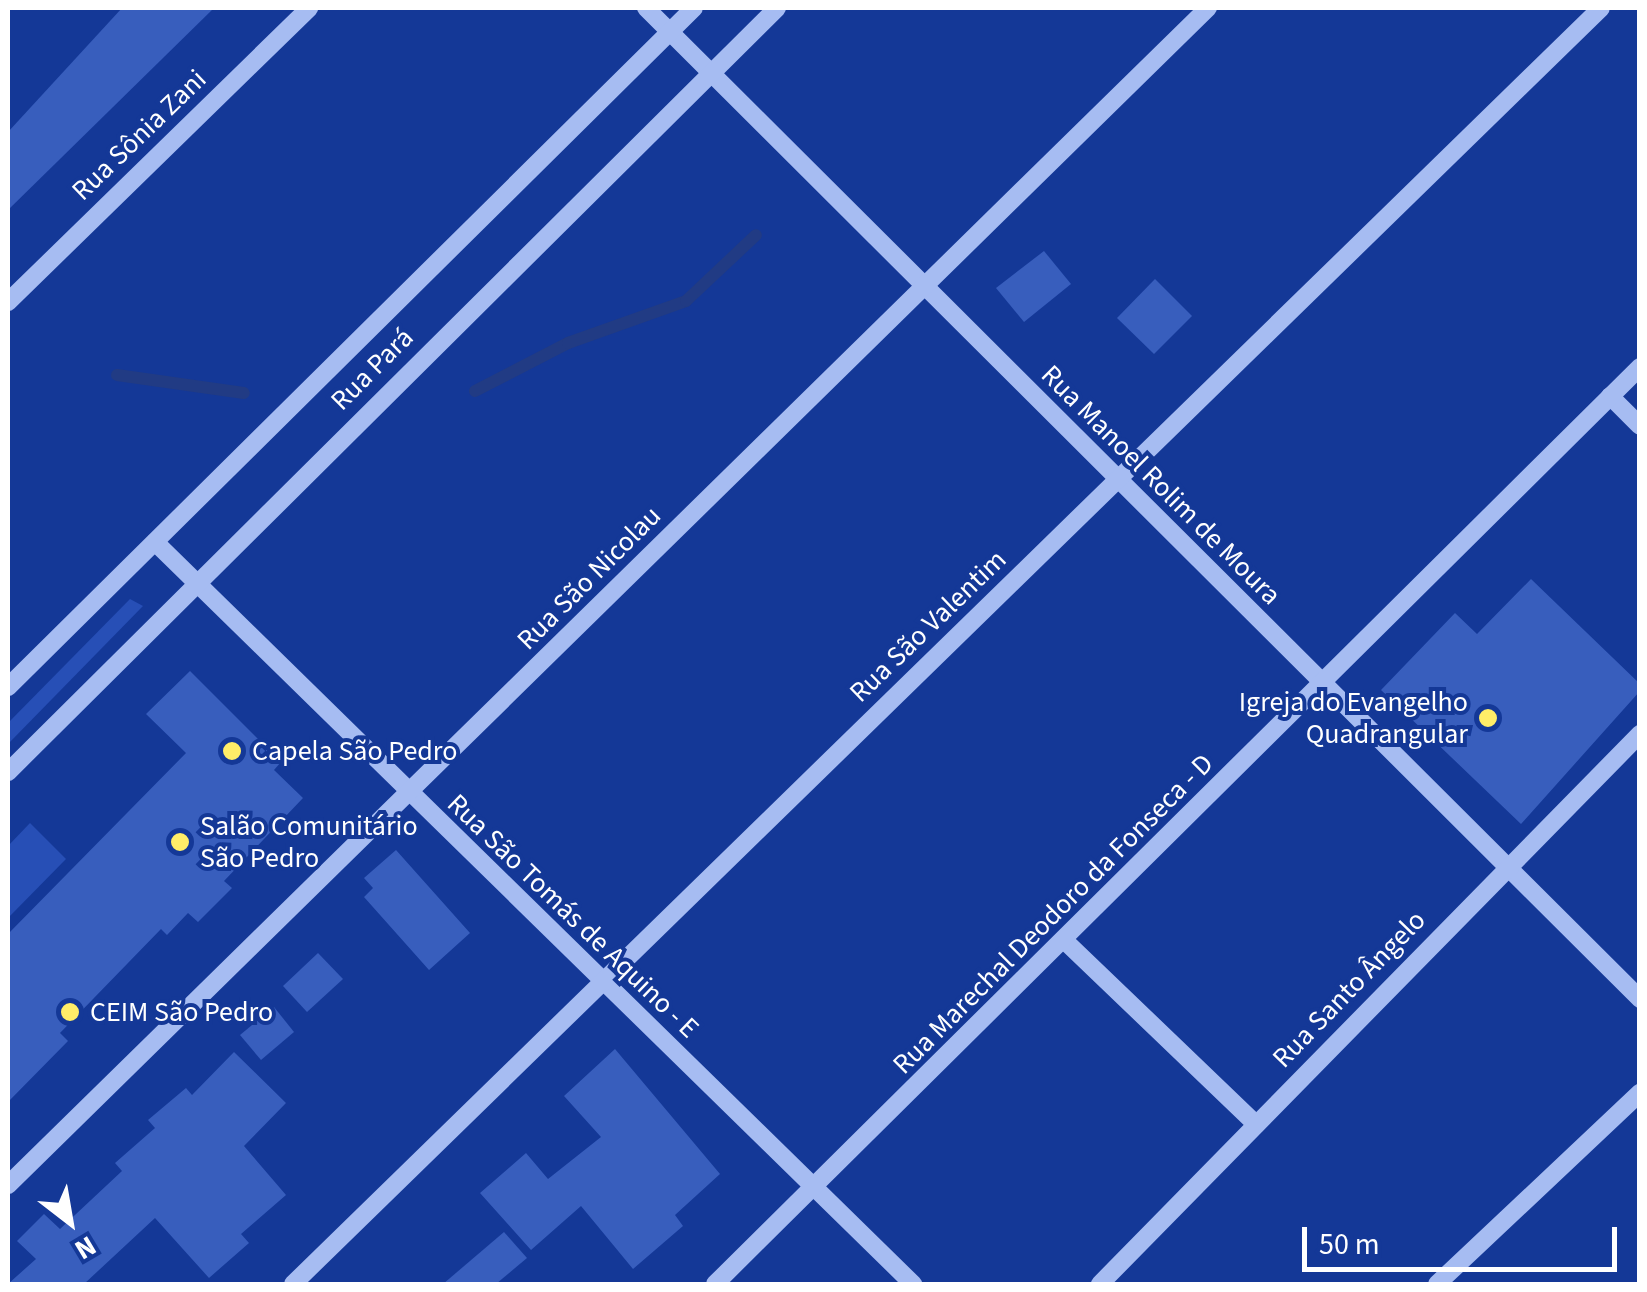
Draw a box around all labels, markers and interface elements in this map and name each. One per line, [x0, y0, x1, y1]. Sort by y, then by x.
street label: Rua Sônia Zani [65, 63, 213, 207]
street label: Rua Pará [324, 321, 420, 417]
street label: Rua Manoel Rolim de Moura [1034, 358, 1288, 612]
street label: Rua São Nicolau [510, 499, 668, 657]
street label: Rua São Valentim [843, 543, 1013, 709]
place label: Igreja do Evangelho Quadrangular [1239, 685, 1468, 751]
marker: Igreja do Evangelho Quadrangular [1477, 707, 1499, 729]
place label: Capela São Pedro [252, 734, 457, 768]
marker: Capela São Pedro [221, 740, 243, 762]
street label: Rua Marechal Deodoro da Fonseca - D [886, 747, 1220, 1081]
street label: Rua São Tomás de Aquino - E [440, 787, 706, 1045]
place label: Salão Comunitário São Pedro [200, 809, 418, 875]
marker: Salão Comunitário São Pedro [169, 831, 191, 853]
street label: Rua Santo Ângelo [1266, 903, 1432, 1075]
place label: CEIM São Pedro [90, 995, 273, 1029]
marker: CEIM São Pedro [59, 1001, 81, 1023]
north arrow [20, 1172, 120, 1272]
scale bar [1307, 1207, 1622, 1269]
text: 50 m [1319, 1223, 1380, 1266]
text: N [67, 1226, 104, 1270]

